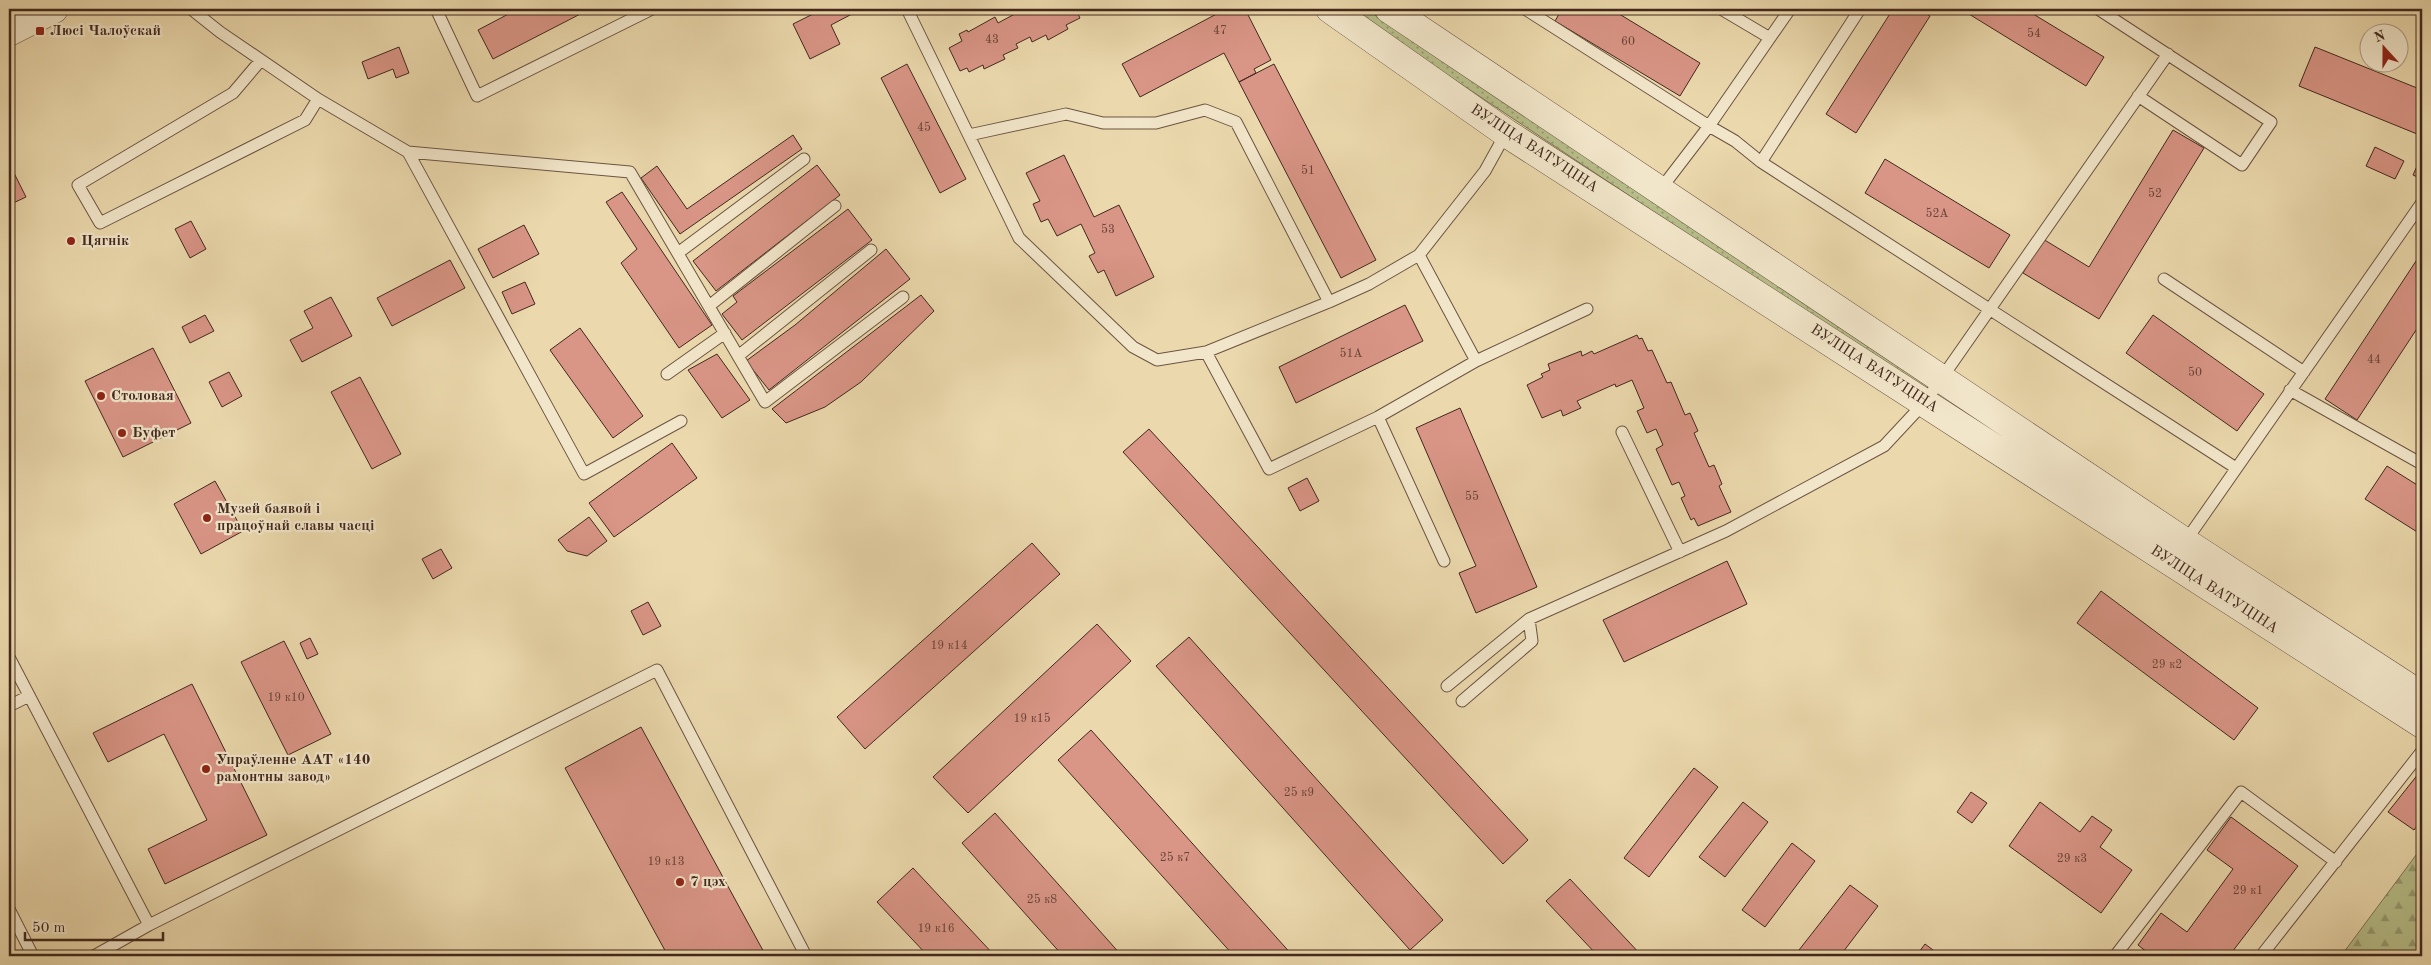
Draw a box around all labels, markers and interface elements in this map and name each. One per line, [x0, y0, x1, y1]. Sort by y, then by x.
north arrow [2358, 22, 2408, 72]
place label: Люсі Чалоўскай [50, 24, 161, 39]
marker: Люсі Чалоўскай [34, 25, 46, 37]
house number: 47 [1213, 25, 1227, 37]
house number: 54 [2027, 27, 2041, 40]
text: N [2372, 28, 2387, 45]
house number: 43 [985, 34, 999, 46]
house number: 60 [1621, 36, 1635, 48]
street label: ВУЛІЦА ВАТУЦІНА [1468, 102, 1601, 196]
house number: 45 [917, 121, 931, 134]
house number: 51 [1301, 164, 1315, 177]
house number: 52 [2148, 187, 2162, 200]
house number: 52А [1925, 207, 1949, 220]
house number: 53 [1101, 223, 1115, 236]
place label: Цягнік [81, 234, 129, 249]
marker: Цягнік [65, 235, 77, 247]
street label: ВУЛІЦА ВАТУЦІНА [1808, 322, 1941, 416]
house number: 51А [1339, 347, 1363, 360]
house number: 44 [2367, 354, 2381, 366]
house number: 50 [2188, 366, 2202, 379]
place label: Столовая [111, 389, 174, 404]
marker: Столовая [95, 390, 107, 402]
place label: Буфет [132, 426, 176, 441]
marker: Буфет [116, 427, 128, 439]
house number: 55 [1465, 490, 1479, 503]
place label: Музей баявой і працоўнай славы часці [217, 502, 375, 534]
marker: Музей баявой і працоўнай славы часці [201, 512, 213, 524]
street label: ВУЛІЦА ВАТУЦІНА [2148, 543, 2281, 637]
house number: 19 к14 [930, 640, 968, 652]
house number: 29 к2 [2152, 659, 2182, 671]
house number: 19 к10 [267, 692, 305, 704]
house number: 19 к15 [1013, 712, 1051, 725]
place label: Упраўленне ААТ «140 рамонтны завод» [216, 753, 370, 785]
marker: Упраўленне ААТ «140 рамонтны завод» [200, 763, 212, 775]
house number: 25 к9 [1284, 786, 1314, 799]
house number: 25 к7 [1160, 851, 1190, 864]
house number: 29 к3 [2057, 853, 2087, 865]
house number: 19 к13 [647, 856, 685, 868]
place label: 7 цэх [690, 875, 726, 890]
marker: 7 цэх [674, 876, 686, 888]
house number: 29 к1 [2233, 885, 2263, 897]
house number: 25 к8 [1027, 893, 1057, 906]
scale bar [25, 910, 162, 942]
text: 50 m [32, 921, 66, 936]
house number: 19 к16 [917, 923, 955, 935]

